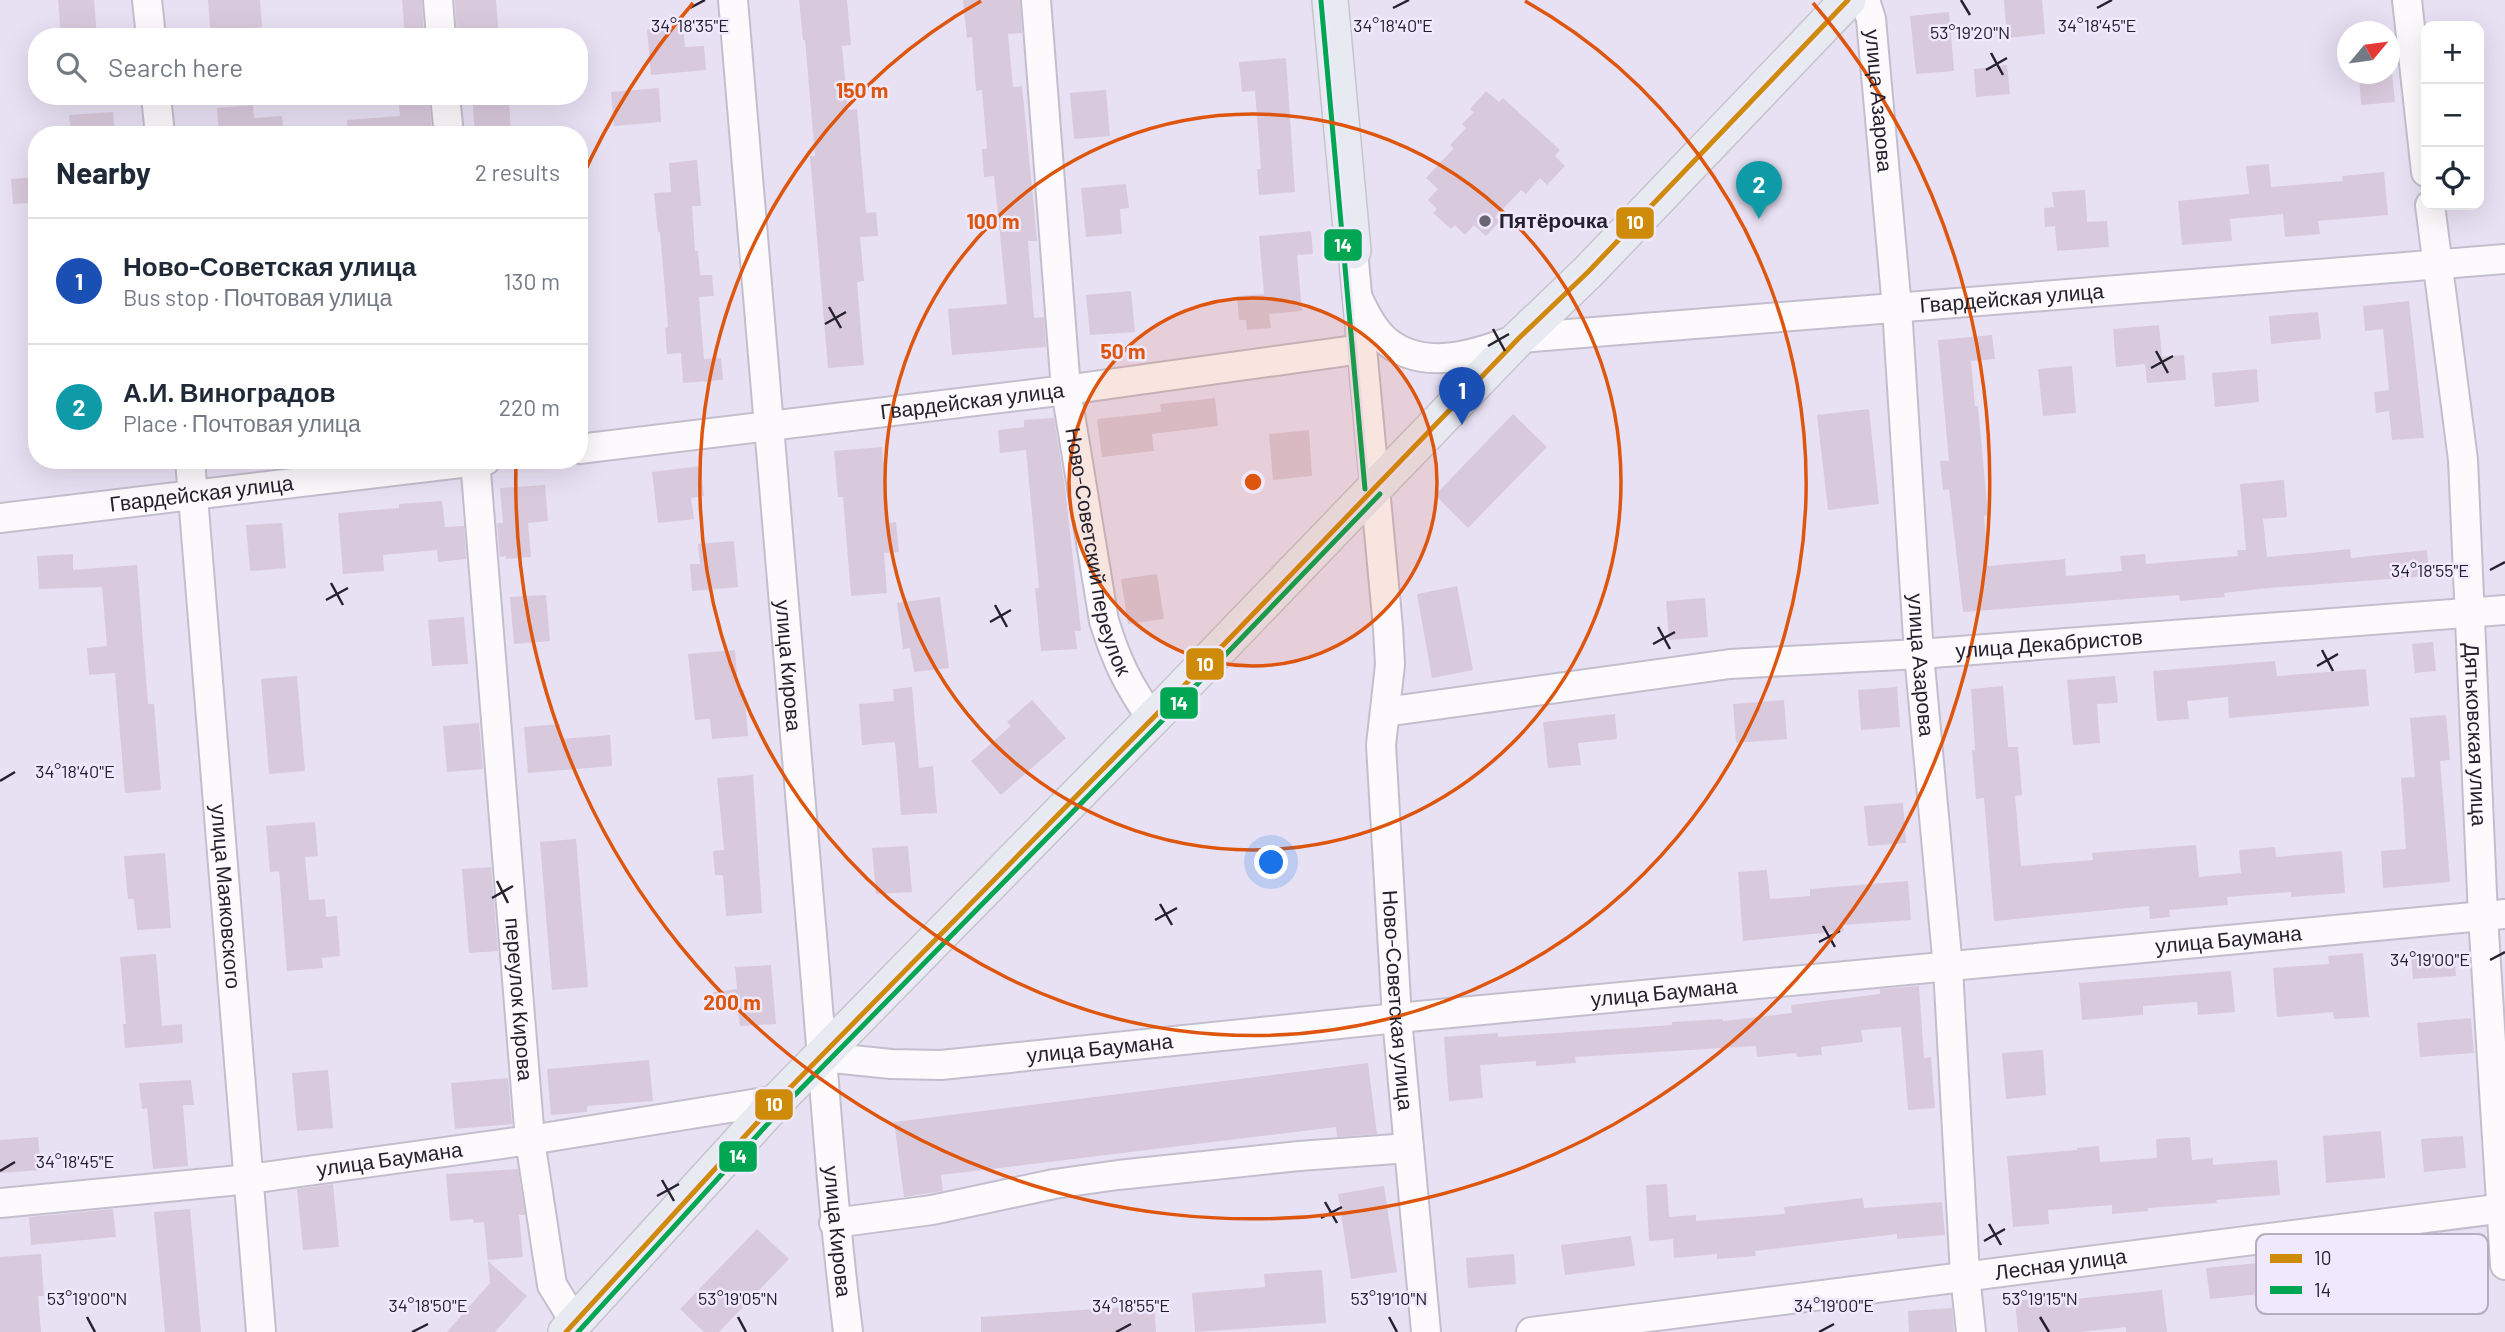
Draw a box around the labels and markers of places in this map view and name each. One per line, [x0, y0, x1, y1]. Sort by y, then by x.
pin: 2 [1736, 161, 1782, 219]
place label: Пятёрочка [1499, 207, 1608, 232]
marker: Пятёрочка [1477, 213, 1493, 229]
pin: 1 [1439, 367, 1485, 425]
centre of rings [1241, 470, 1265, 494]

